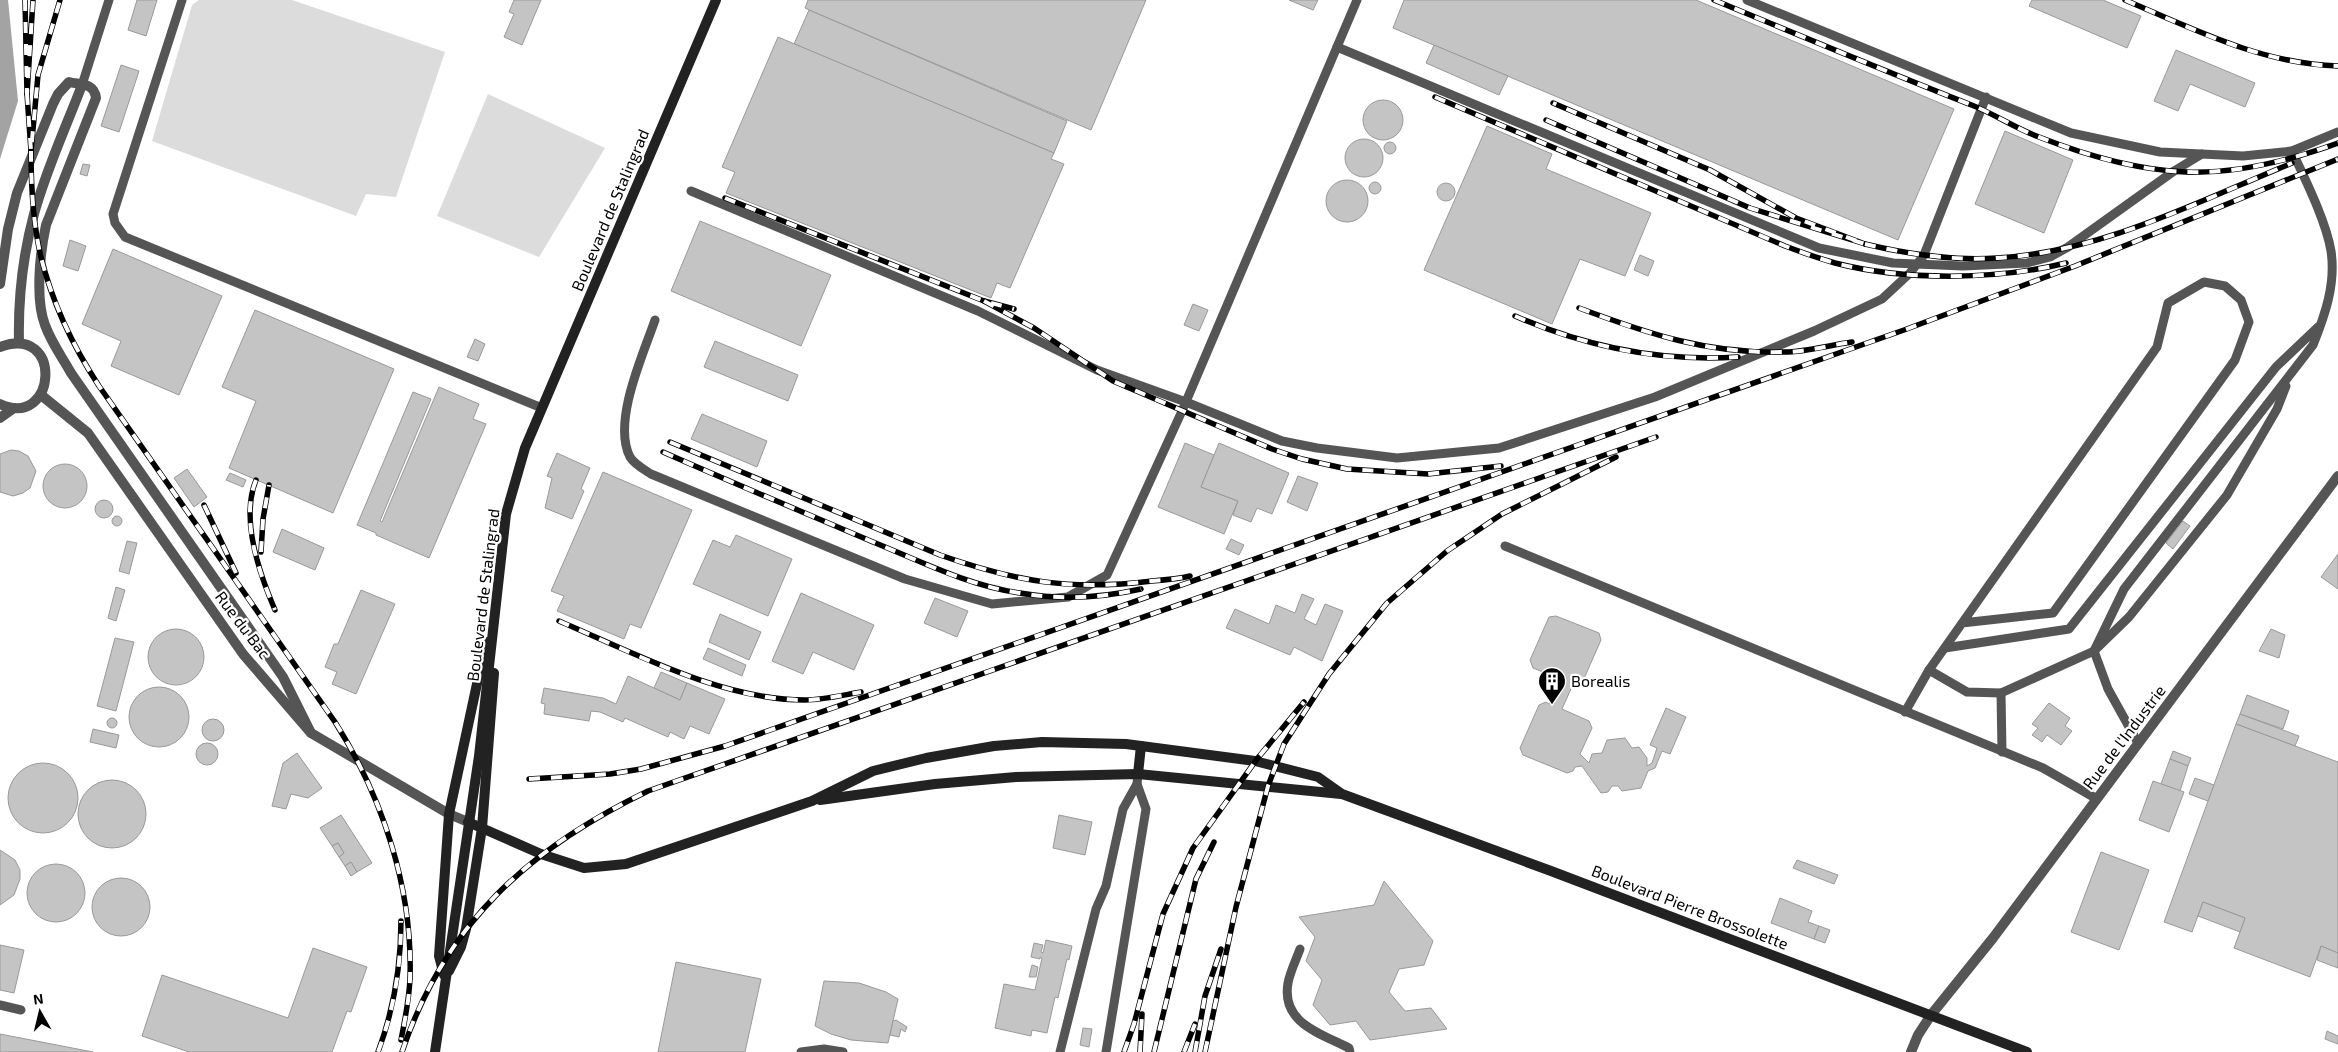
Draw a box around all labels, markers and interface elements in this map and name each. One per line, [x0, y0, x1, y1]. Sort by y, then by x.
street label: Boulevard de Stalingrad [567, 126, 652, 294]
street label: Boulevard de Stalingrad [462, 507, 503, 682]
street label: Rue du Bac [212, 587, 275, 662]
building icon: Borealis [1537, 666, 1567, 705]
place label: Borealis [1571, 671, 1630, 690]
street label: Rue de l'Industrie [2078, 681, 2169, 792]
street label: Boulevard Pierre Brossolette [1589, 860, 1791, 953]
north arrow [15, 987, 65, 1037]
text: N [32, 990, 44, 1008]

